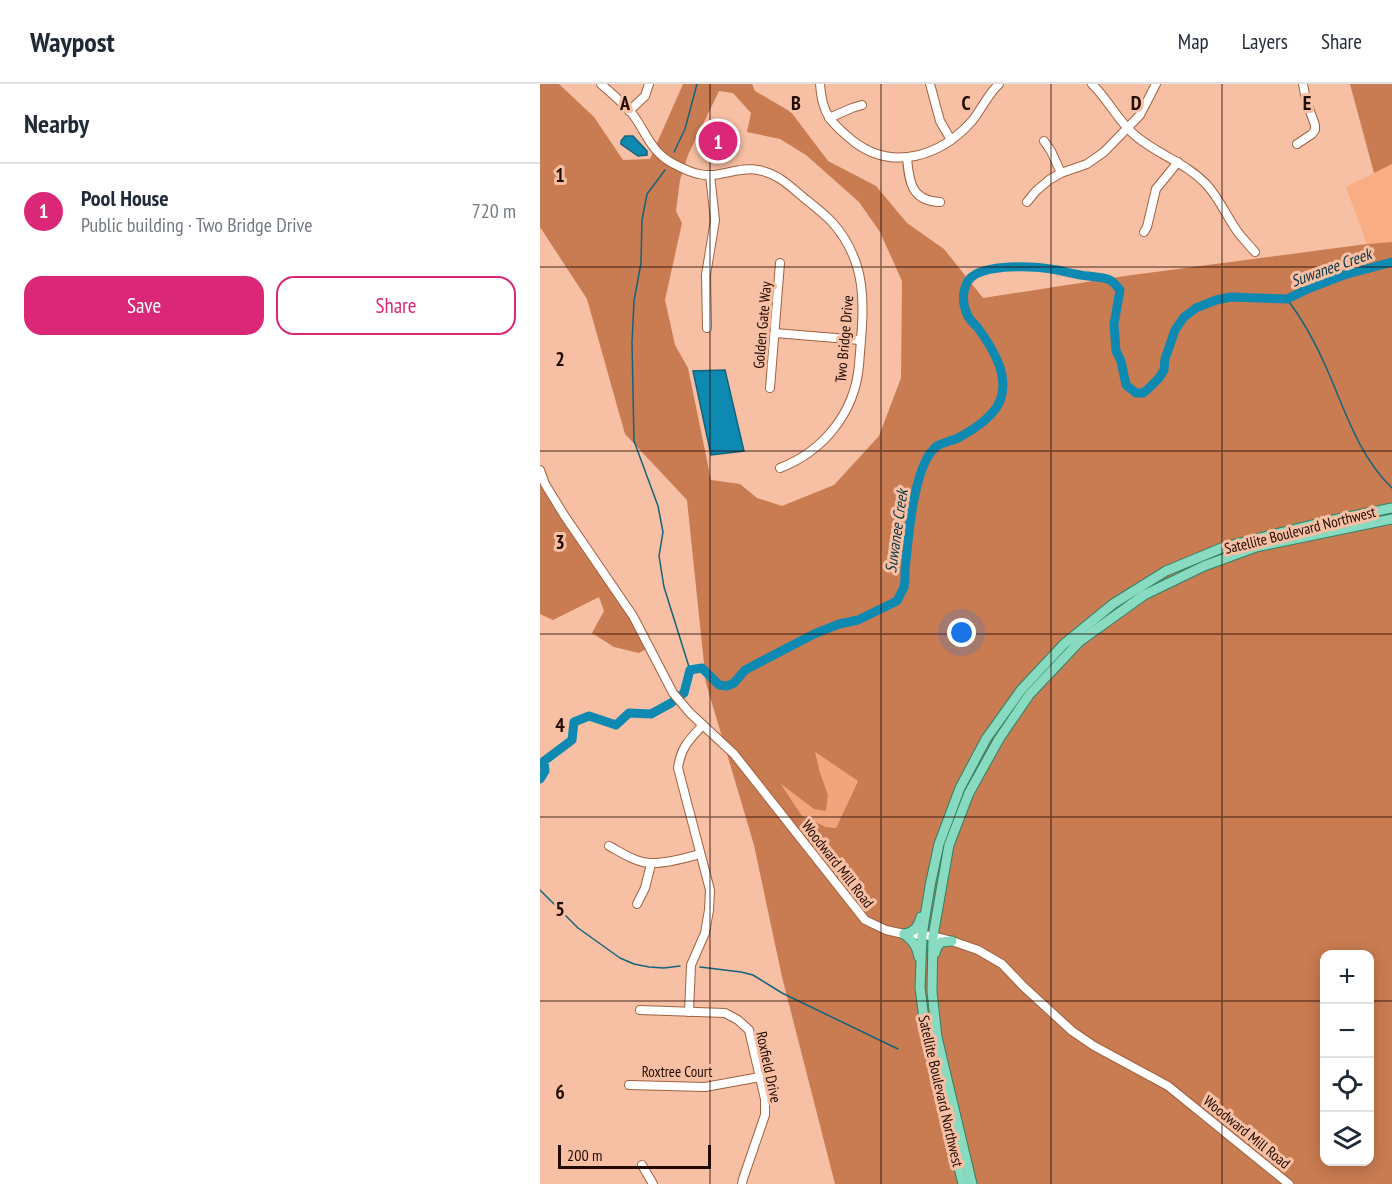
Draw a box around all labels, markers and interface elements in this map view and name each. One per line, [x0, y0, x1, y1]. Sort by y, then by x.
text: Waypost [30, 23, 115, 60]
text: Map [1178, 28, 1209, 55]
text: Layers [1242, 28, 1288, 55]
text: Share [1321, 28, 1362, 55]
text: A [619, 90, 631, 116]
text: B [791, 90, 801, 116]
text: C [961, 90, 971, 116]
text: D [1131, 90, 1142, 116]
text: E [1303, 90, 1311, 116]
text: Nearby [24, 107, 89, 140]
pin: 1 [698, 118, 738, 164]
text: 1 [555, 162, 565, 188]
text: Pool House [81, 184, 169, 212]
text: 1 [39, 198, 48, 224]
text: 720 m [472, 198, 516, 224]
text: Public building · Two Bridge Drive [81, 212, 313, 238]
water label: Suwanee Creek [1288, 243, 1376, 291]
button: Save [24, 276, 264, 335]
button: Share [276, 276, 516, 335]
street label: Golden Gate Way [749, 280, 775, 369]
street label: Two Bridge Drive [831, 295, 857, 383]
text: 2 [555, 346, 565, 372]
water label: Suwanee Creek [880, 486, 912, 574]
street label: Satellite Boulevard Northwest [1222, 502, 1378, 558]
text: 3 [555, 529, 565, 555]
your location [947, 618, 976, 647]
text: 4 [555, 712, 565, 738]
street label: Woodward Mill Road [798, 816, 878, 912]
text: 5 [555, 896, 565, 922]
map controls [1320, 950, 1374, 1166]
button: + [1320, 950, 1374, 1004]
button: − [1320, 1004, 1374, 1058]
street label: Satellite Boulevard Northwest [914, 1013, 968, 1169]
street label: Roxfield Drive [752, 1030, 786, 1104]
button: locate [1320, 1058, 1374, 1112]
street label: Roxtree Court [642, 1062, 712, 1081]
text: 6 [555, 1079, 565, 1105]
street label: Woodward Mill Road [1200, 1091, 1294, 1173]
button: layers [1320, 1112, 1374, 1166]
scale bar [558, 1142, 711, 1170]
text: 200 m [567, 1145, 602, 1165]

